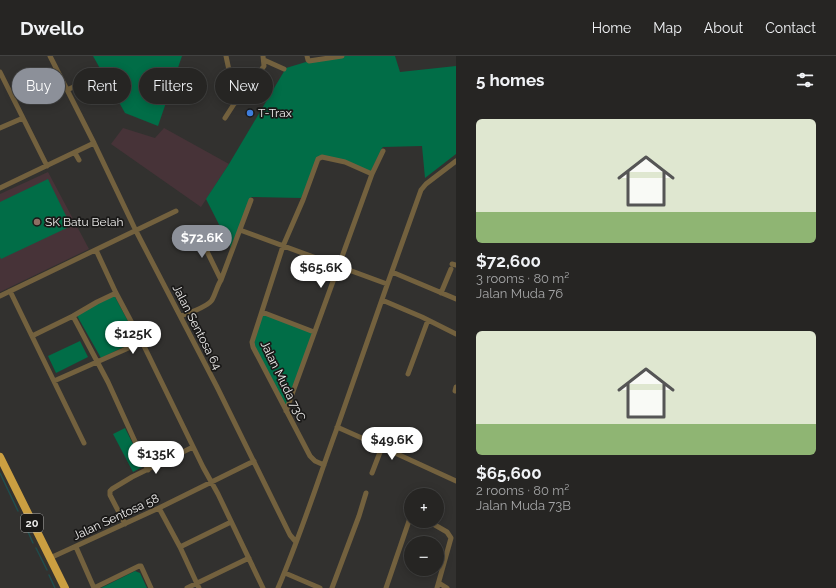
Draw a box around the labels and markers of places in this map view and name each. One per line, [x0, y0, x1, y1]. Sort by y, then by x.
place label: T-Trax [258, 106, 292, 120]
marker: T-Trax [245, 108, 255, 118]
place label: SK Batu Belah [45, 215, 123, 229]
marker: SK Batu Belah [32, 217, 42, 227]
pin: $72.6K [169, 225, 235, 259]
pin: $65.6K [288, 255, 354, 289]
pin: $125K [105, 321, 161, 355]
pin: $49.6K [359, 427, 425, 461]
pin: $135K [128, 441, 184, 475]

